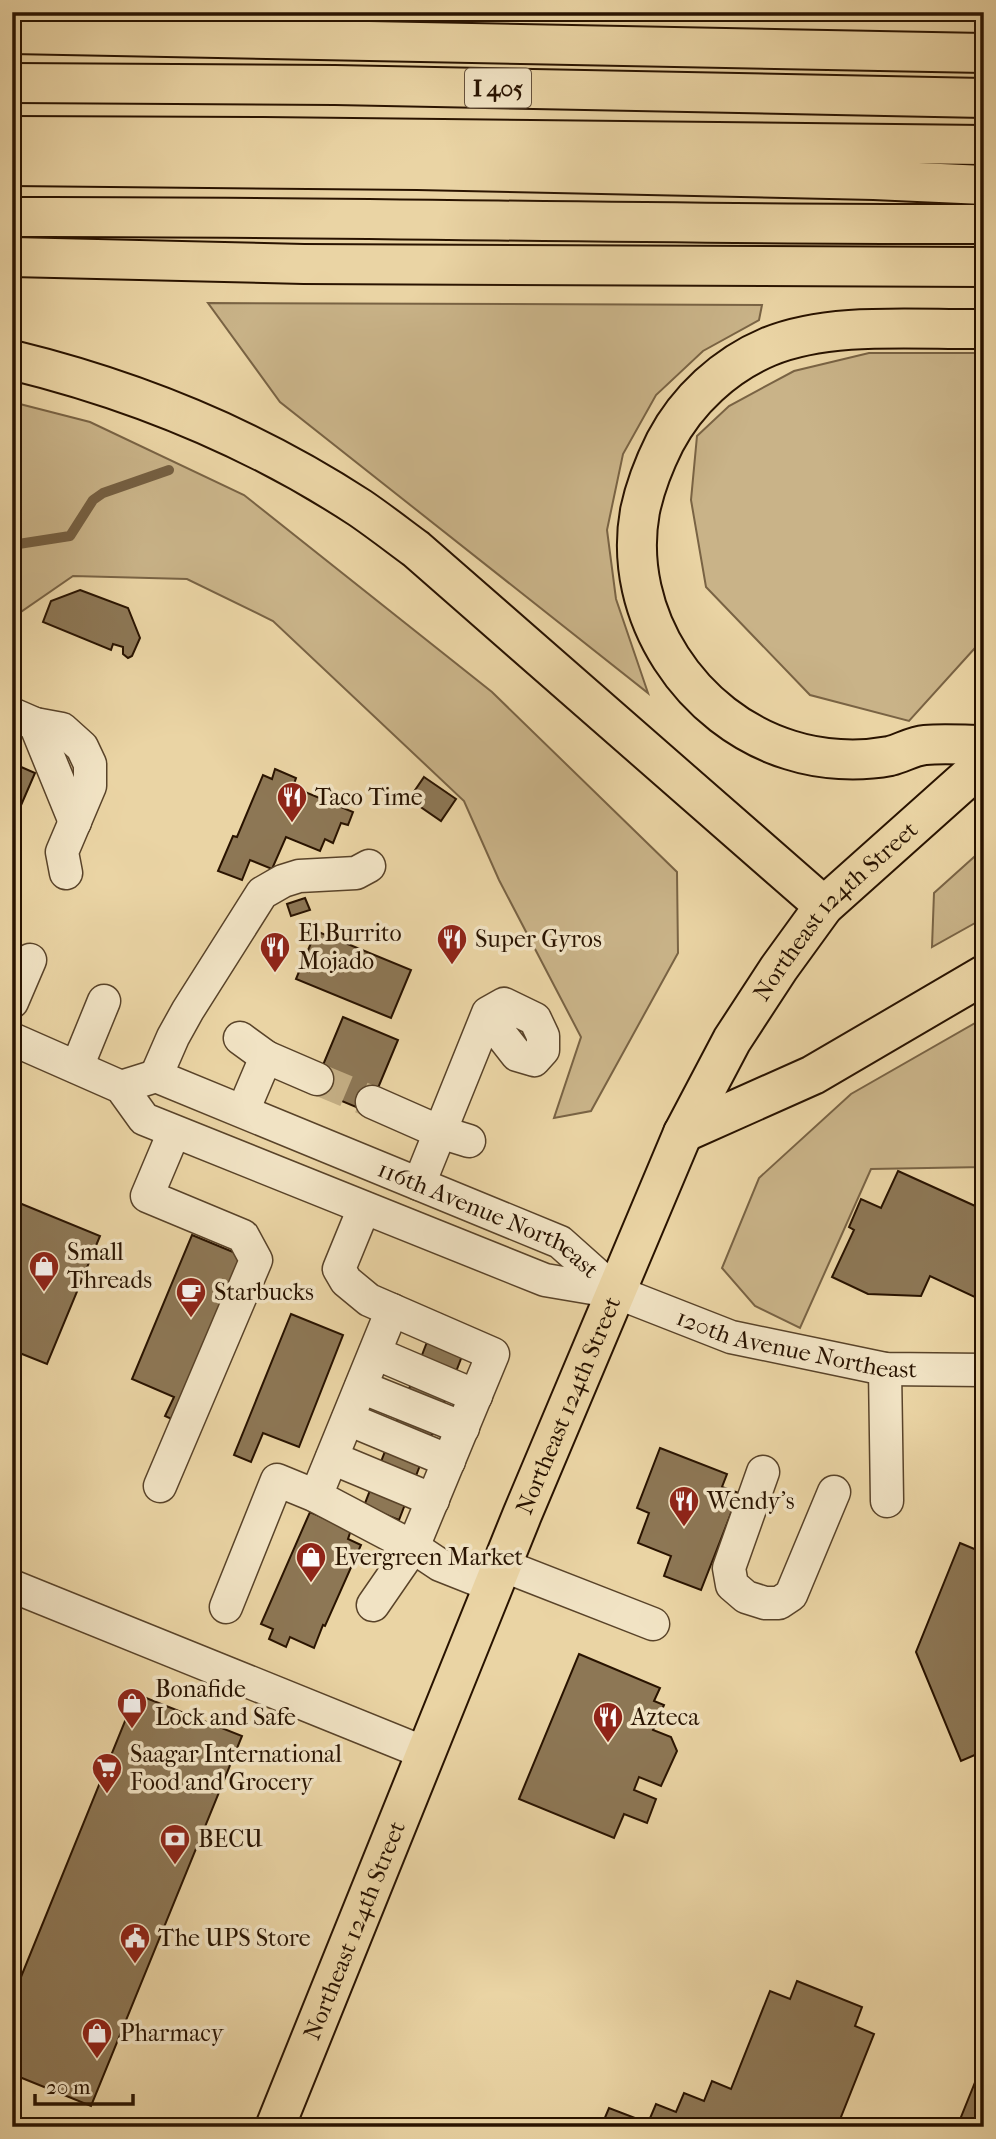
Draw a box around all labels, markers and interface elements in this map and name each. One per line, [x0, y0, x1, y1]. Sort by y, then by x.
road number: I 405 [465, 68, 531, 108]
restaurant icon: Taco Time [275, 780, 309, 824]
place label: Taco Time [315, 783, 423, 811]
street label: Northeast 124th Street [747, 815, 923, 1006]
place label: El Burrito Mojado [298, 919, 402, 975]
restaurant icon: Super Gyros [435, 922, 469, 966]
place label: Super Gyros [475, 925, 602, 953]
restaurant icon: El Burrito Mojado [258, 930, 292, 974]
street label: 116th Avenue Northeast [374, 1155, 605, 1284]
place label: Small Threads [67, 1238, 152, 1294]
shop icon: Small Threads [27, 1249, 61, 1293]
cafe icon: Starbucks [174, 1275, 208, 1319]
place label: Starbucks [214, 1278, 314, 1306]
street label: Northeast 124th Street [510, 1292, 627, 1518]
street label: 120th Avenue Northeast [672, 1303, 917, 1383]
restaurant icon: Wendy's [667, 1484, 701, 1528]
place label: Wendy's [706, 1487, 795, 1515]
shop icon: Evergreen Market [294, 1540, 328, 1584]
place label: Evergreen Market [334, 1543, 524, 1571]
place label: Bonafide Lock and Safe [155, 1675, 296, 1731]
shop icon: Bonafide Lock and Safe [115, 1686, 149, 1730]
restaurant icon: Azteca [591, 1700, 625, 1744]
place label: Azteca [630, 1703, 700, 1731]
place label: Saagar International Food and Grocery [130, 1740, 342, 1796]
supermarket icon: Saagar International Food and Grocery [90, 1751, 124, 1795]
street label: Northeast 124th Street [298, 1817, 411, 2044]
bank icon: BECU [158, 1822, 192, 1866]
place label: BECU [198, 1825, 263, 1853]
public building icon: The UPS Store [118, 1921, 152, 1965]
place label: The UPS Store [158, 1924, 311, 1952]
shop icon: Pharmacy [80, 2016, 114, 2060]
place label: Pharmacy [120, 2019, 225, 2047]
scale bar [35, 2062, 133, 2106]
text: 20 m [46, 2075, 91, 2099]

